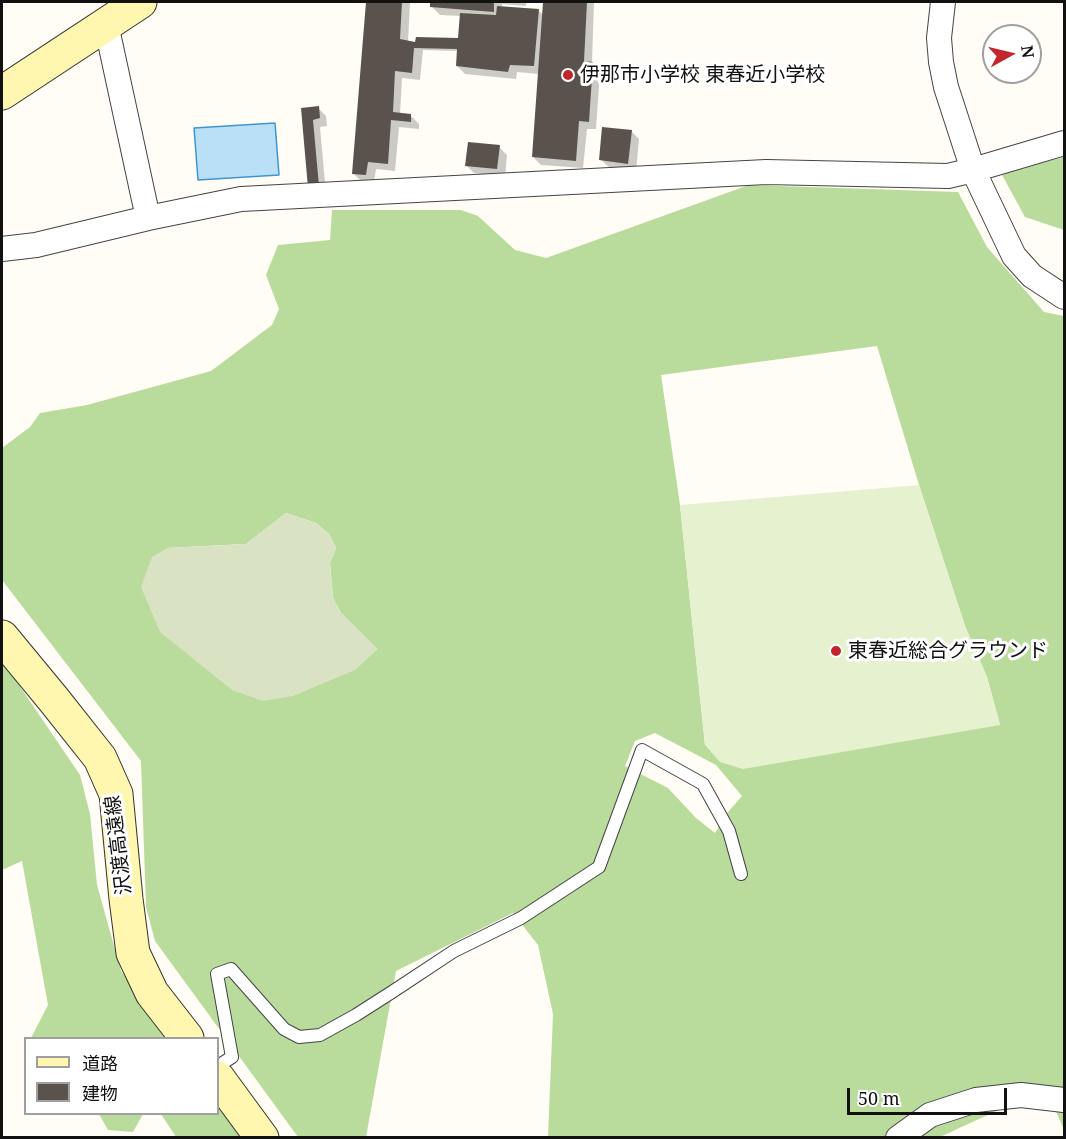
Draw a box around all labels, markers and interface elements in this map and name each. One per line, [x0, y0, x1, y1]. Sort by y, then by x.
north arrow [982, 24, 1042, 84]
text: N [1016, 44, 1040, 60]
place label: 伊那市小学校 東春近小学校 [580, 63, 825, 87]
marker: 伊那市小学校 東春近小学校 [561, 68, 575, 82]
place label: 東春近総合グラウンド [848, 639, 1048, 663]
marker: 東春近総合グラウンド [829, 644, 843, 658]
street label: 沢渡高遠線 [101, 794, 137, 896]
legend [24, 1037, 219, 1115]
text: 道路 [82, 1051, 118, 1075]
scale bar [850, 1076, 1010, 1114]
text: 建物 [82, 1081, 118, 1105]
text: 50 m [858, 1086, 900, 1110]

